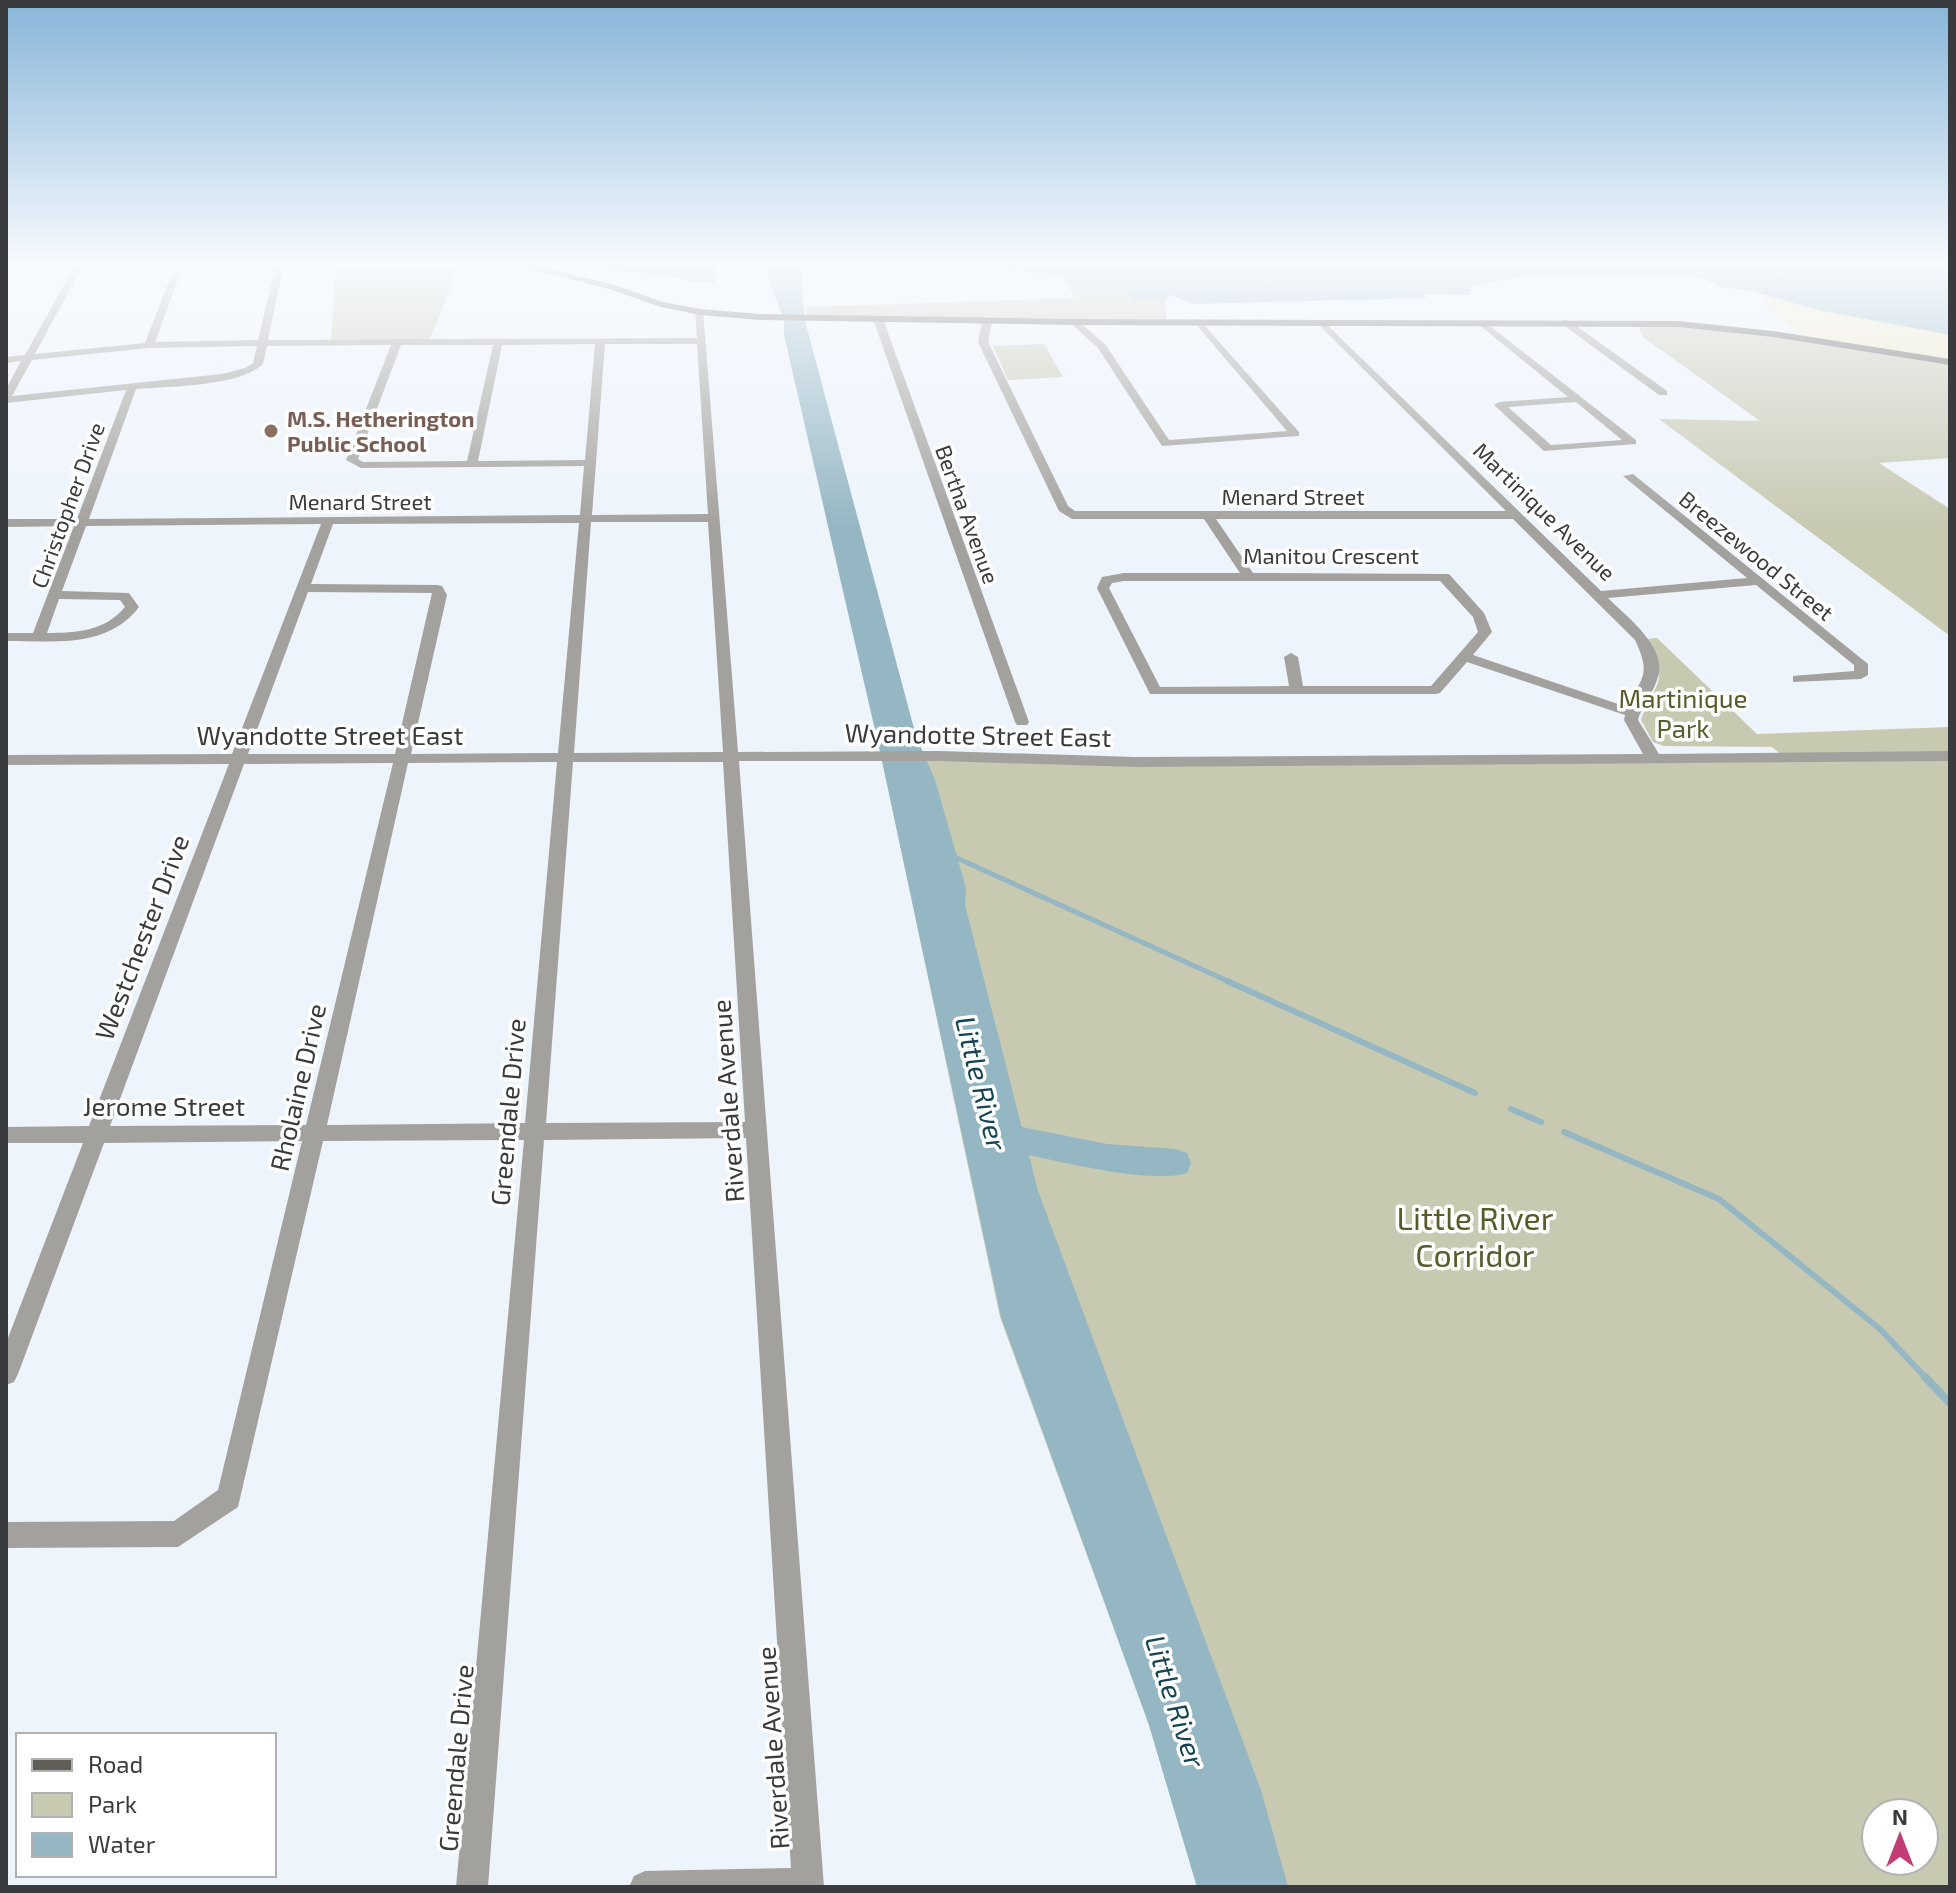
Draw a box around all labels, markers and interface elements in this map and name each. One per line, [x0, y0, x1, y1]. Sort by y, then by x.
place label: M.S. Hetherington Public School [287, 405, 474, 456]
street label: Christopher Drive [25, 419, 109, 591]
marker: M.S. Hetherington Public School [262, 422, 280, 440]
street label: Martinique Avenue [1469, 437, 1621, 585]
street label: Bertha Avenue [931, 441, 1005, 587]
street label: Menard Street [1221, 483, 1365, 509]
street label: Breezewood Street [1675, 485, 1839, 625]
street label: Menard Street [288, 488, 432, 514]
street label: Manitou Crescent [1243, 542, 1419, 568]
park label: Martinique Park [1618, 682, 1748, 743]
street label: Wyandotte Street East [844, 716, 1112, 752]
street label: Wyandotte Street East [197, 719, 464, 750]
street label: Westchester Drive [88, 830, 194, 1044]
street label: Riverdale Avenue [704, 998, 750, 1204]
street label: Rholaine Drive [263, 1000, 331, 1174]
water label: Little River [949, 1012, 1015, 1154]
street label: Greendale Drive [483, 1017, 531, 1207]
street label: Jerome Street [83, 1090, 245, 1121]
park label: Little River Corridor [1396, 1198, 1554, 1273]
water label: Little River [1139, 1631, 1214, 1772]
street label: Riverdale Avenue [749, 1645, 795, 1851]
street label: Greendale Drive [431, 1663, 479, 1853]
legend [16, 1733, 276, 1877]
text: Road [88, 1749, 143, 1778]
text: Park [88, 1789, 137, 1818]
north arrow [1860, 1797, 1940, 1877]
text: N [1892, 1803, 1908, 1829]
text: Water [88, 1829, 156, 1858]

